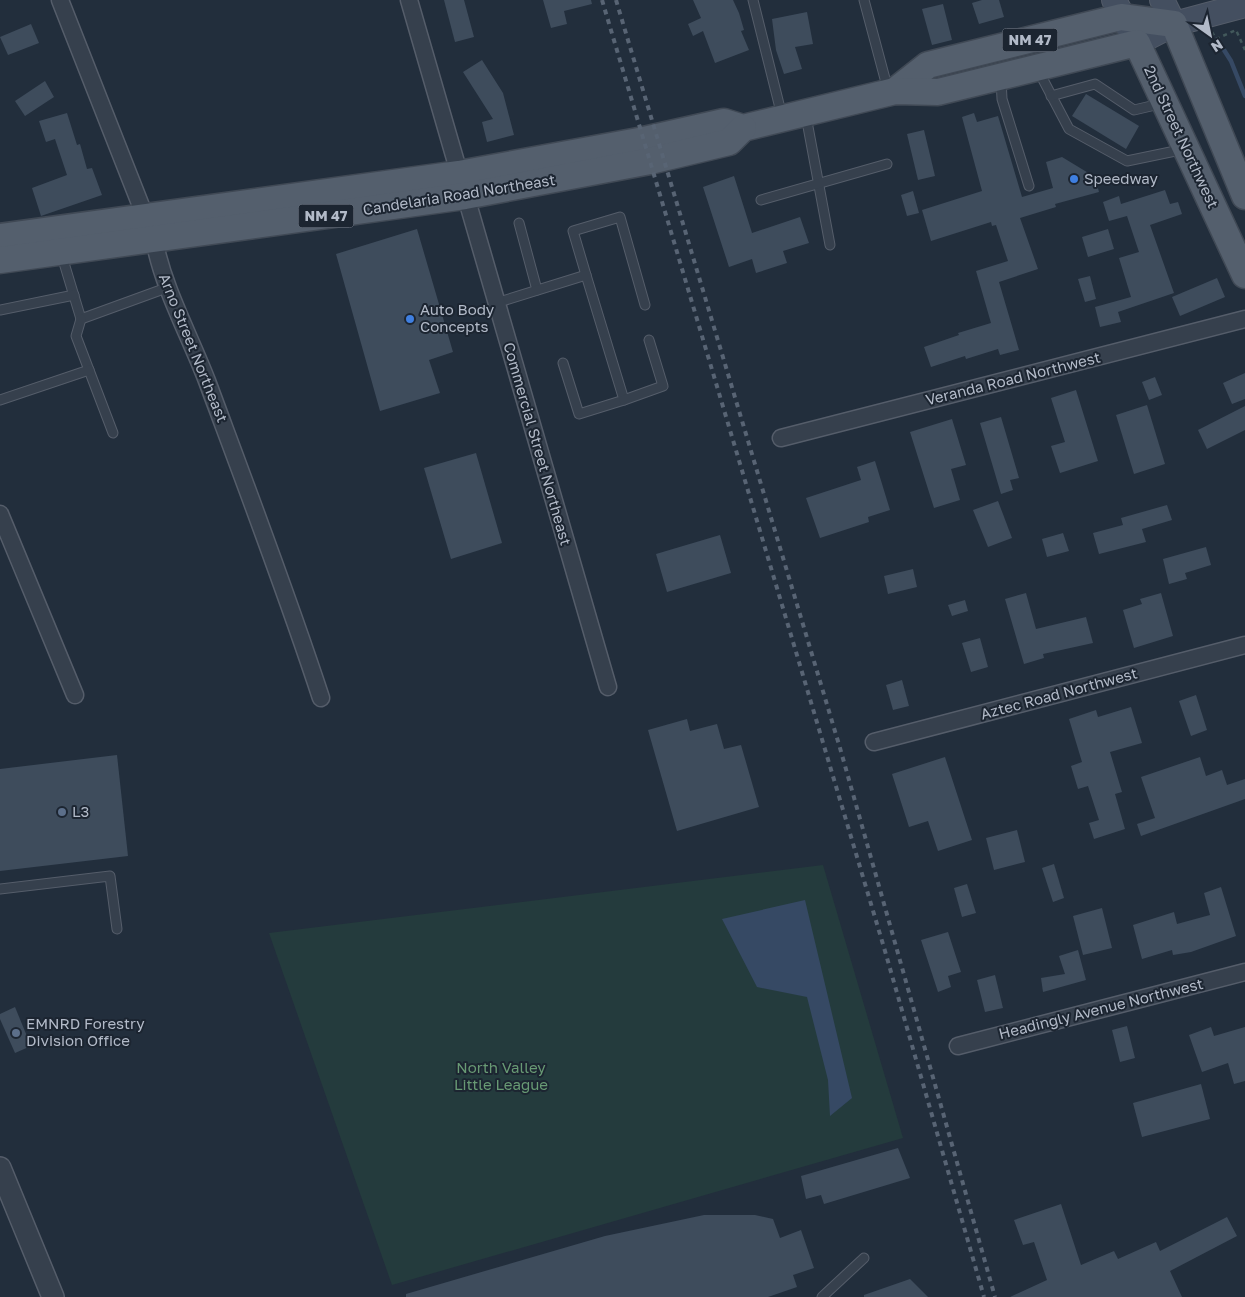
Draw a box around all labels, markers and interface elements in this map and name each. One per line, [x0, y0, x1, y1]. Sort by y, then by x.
north arrow [1185, 10, 1235, 60]
road number: NM 47 [1002, 28, 1058, 52]
text: N [1208, 36, 1226, 56]
street label: 2nd Street Northwest [1141, 62, 1223, 211]
place label: Speedway [1084, 169, 1158, 187]
street label: Candelaria Road Northeast [361, 170, 556, 218]
marker: Speedway [1068, 173, 1080, 185]
road number: NM 47 [298, 205, 354, 228]
street label: Arno Street Northeast [156, 271, 232, 425]
place label: Auto Body Concepts [420, 300, 495, 335]
marker: Auto Body Concepts [404, 313, 416, 325]
street label: Commercial Street Northeast [500, 340, 576, 547]
street label: Veranda Road Northwest [924, 348, 1102, 408]
street label: Aztec Road Northwest [978, 663, 1139, 723]
place label: L3 [72, 802, 89, 820]
marker: L3 [56, 806, 68, 818]
street label: Headingly Avenue Northwest [997, 974, 1205, 1042]
place label: EMNRD Forestry Division Office [26, 1014, 145, 1049]
marker: EMNRD Forestry Division Office [10, 1027, 22, 1039]
park label: North Valley Little League [454, 1058, 548, 1093]

